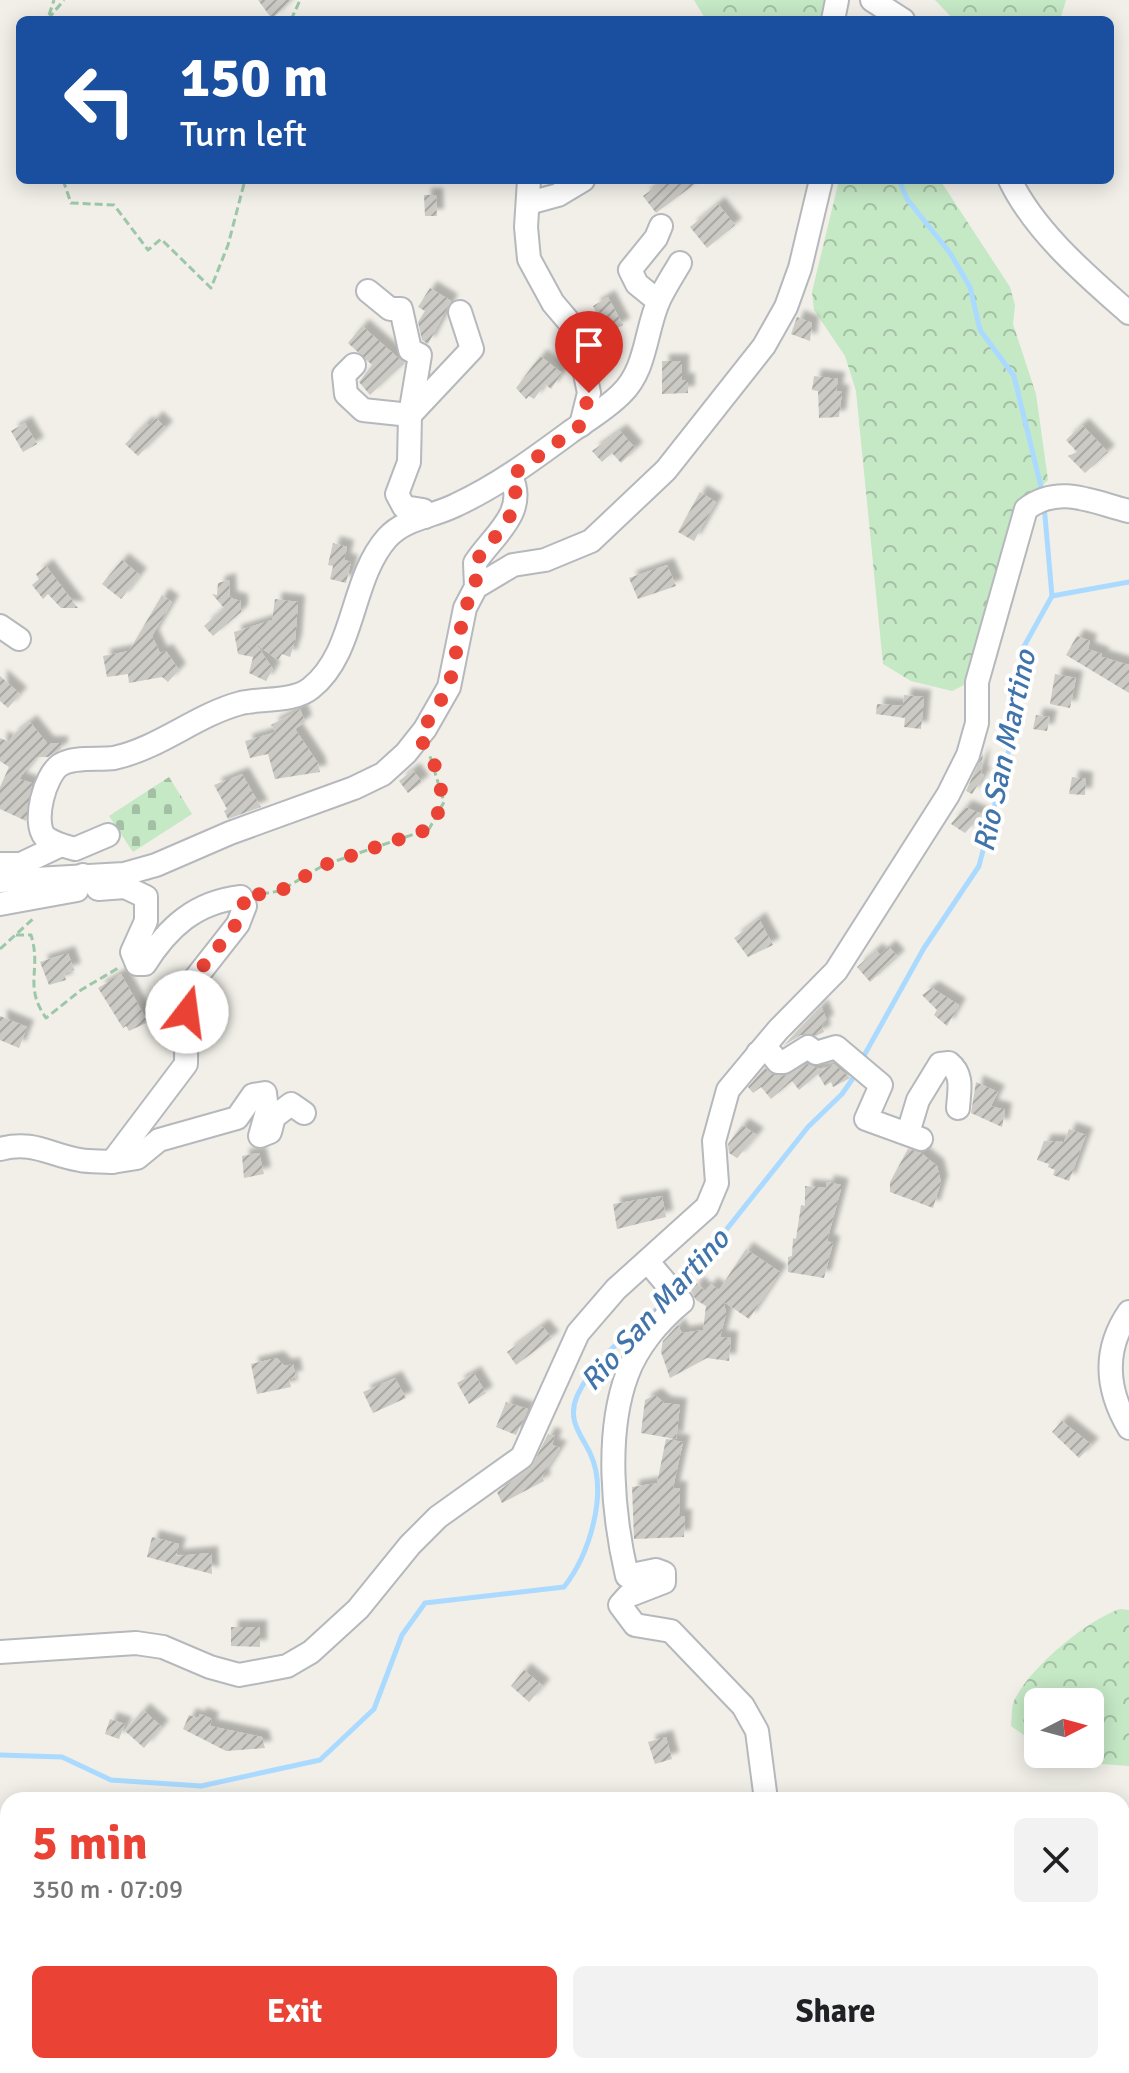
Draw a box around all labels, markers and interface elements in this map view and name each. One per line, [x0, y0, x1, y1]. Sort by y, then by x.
text: 150 m [180, 43, 328, 112]
icon: left [48, 48, 152, 152]
text: Turn left [180, 112, 307, 157]
pin [555, 311, 623, 393]
icon: arrive [567, 323, 611, 367]
water label: Rio San Martino [966, 645, 1045, 855]
position arrow [145, 970, 229, 1054]
water label: Rio San Martino [573, 1220, 738, 1399]
north arrow [1024, 1688, 1104, 1768]
map controls [1024, 1688, 1104, 1768]
text: 5 min [32, 1814, 148, 1873]
button: close [1014, 1818, 1098, 1902]
text: 350 m · 07:09 [32, 1874, 183, 1906]
button: Exit [32, 1966, 557, 2058]
button: Share [573, 1966, 1098, 2058]

